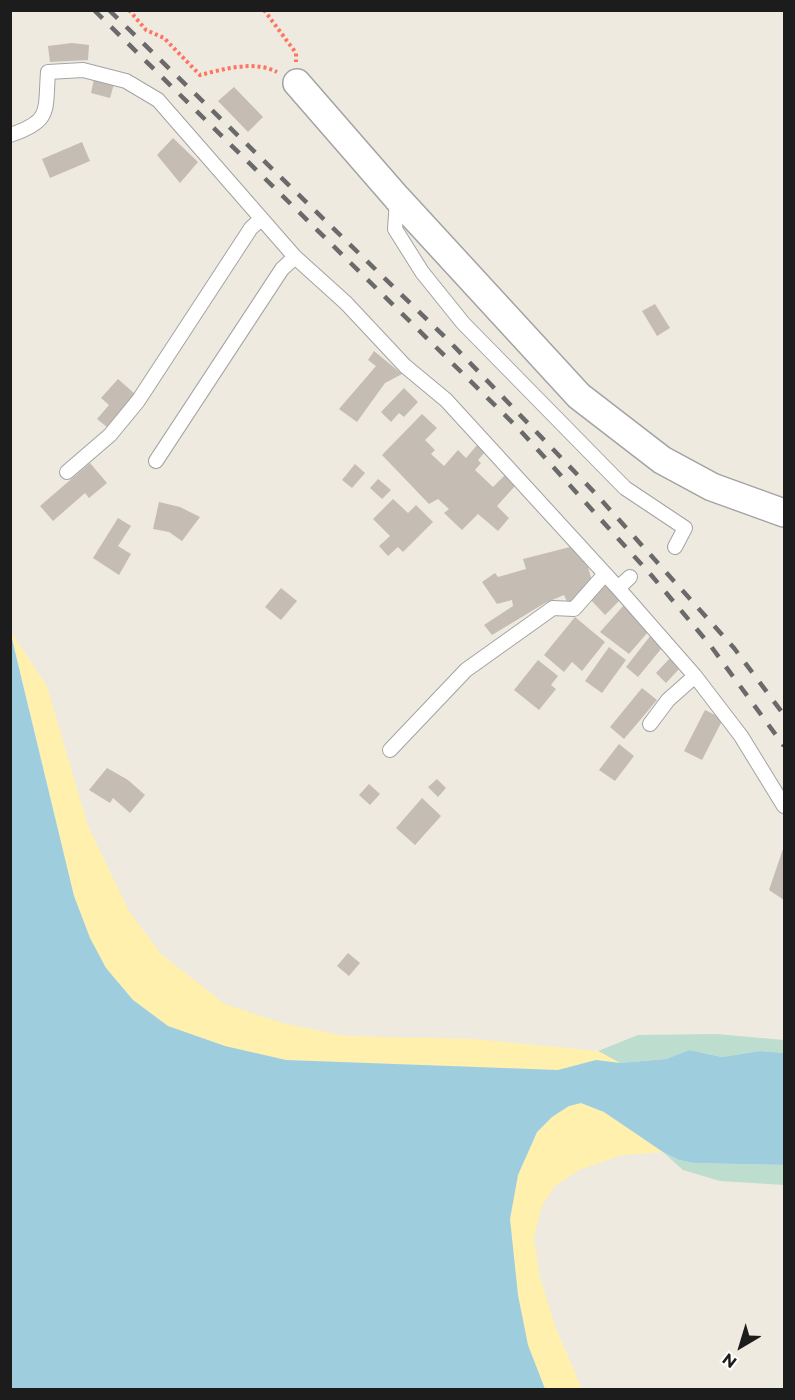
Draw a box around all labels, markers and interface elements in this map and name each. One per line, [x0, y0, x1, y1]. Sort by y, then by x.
north arrow [711, 1316, 771, 1376]
text: N [719, 1349, 741, 1372]

